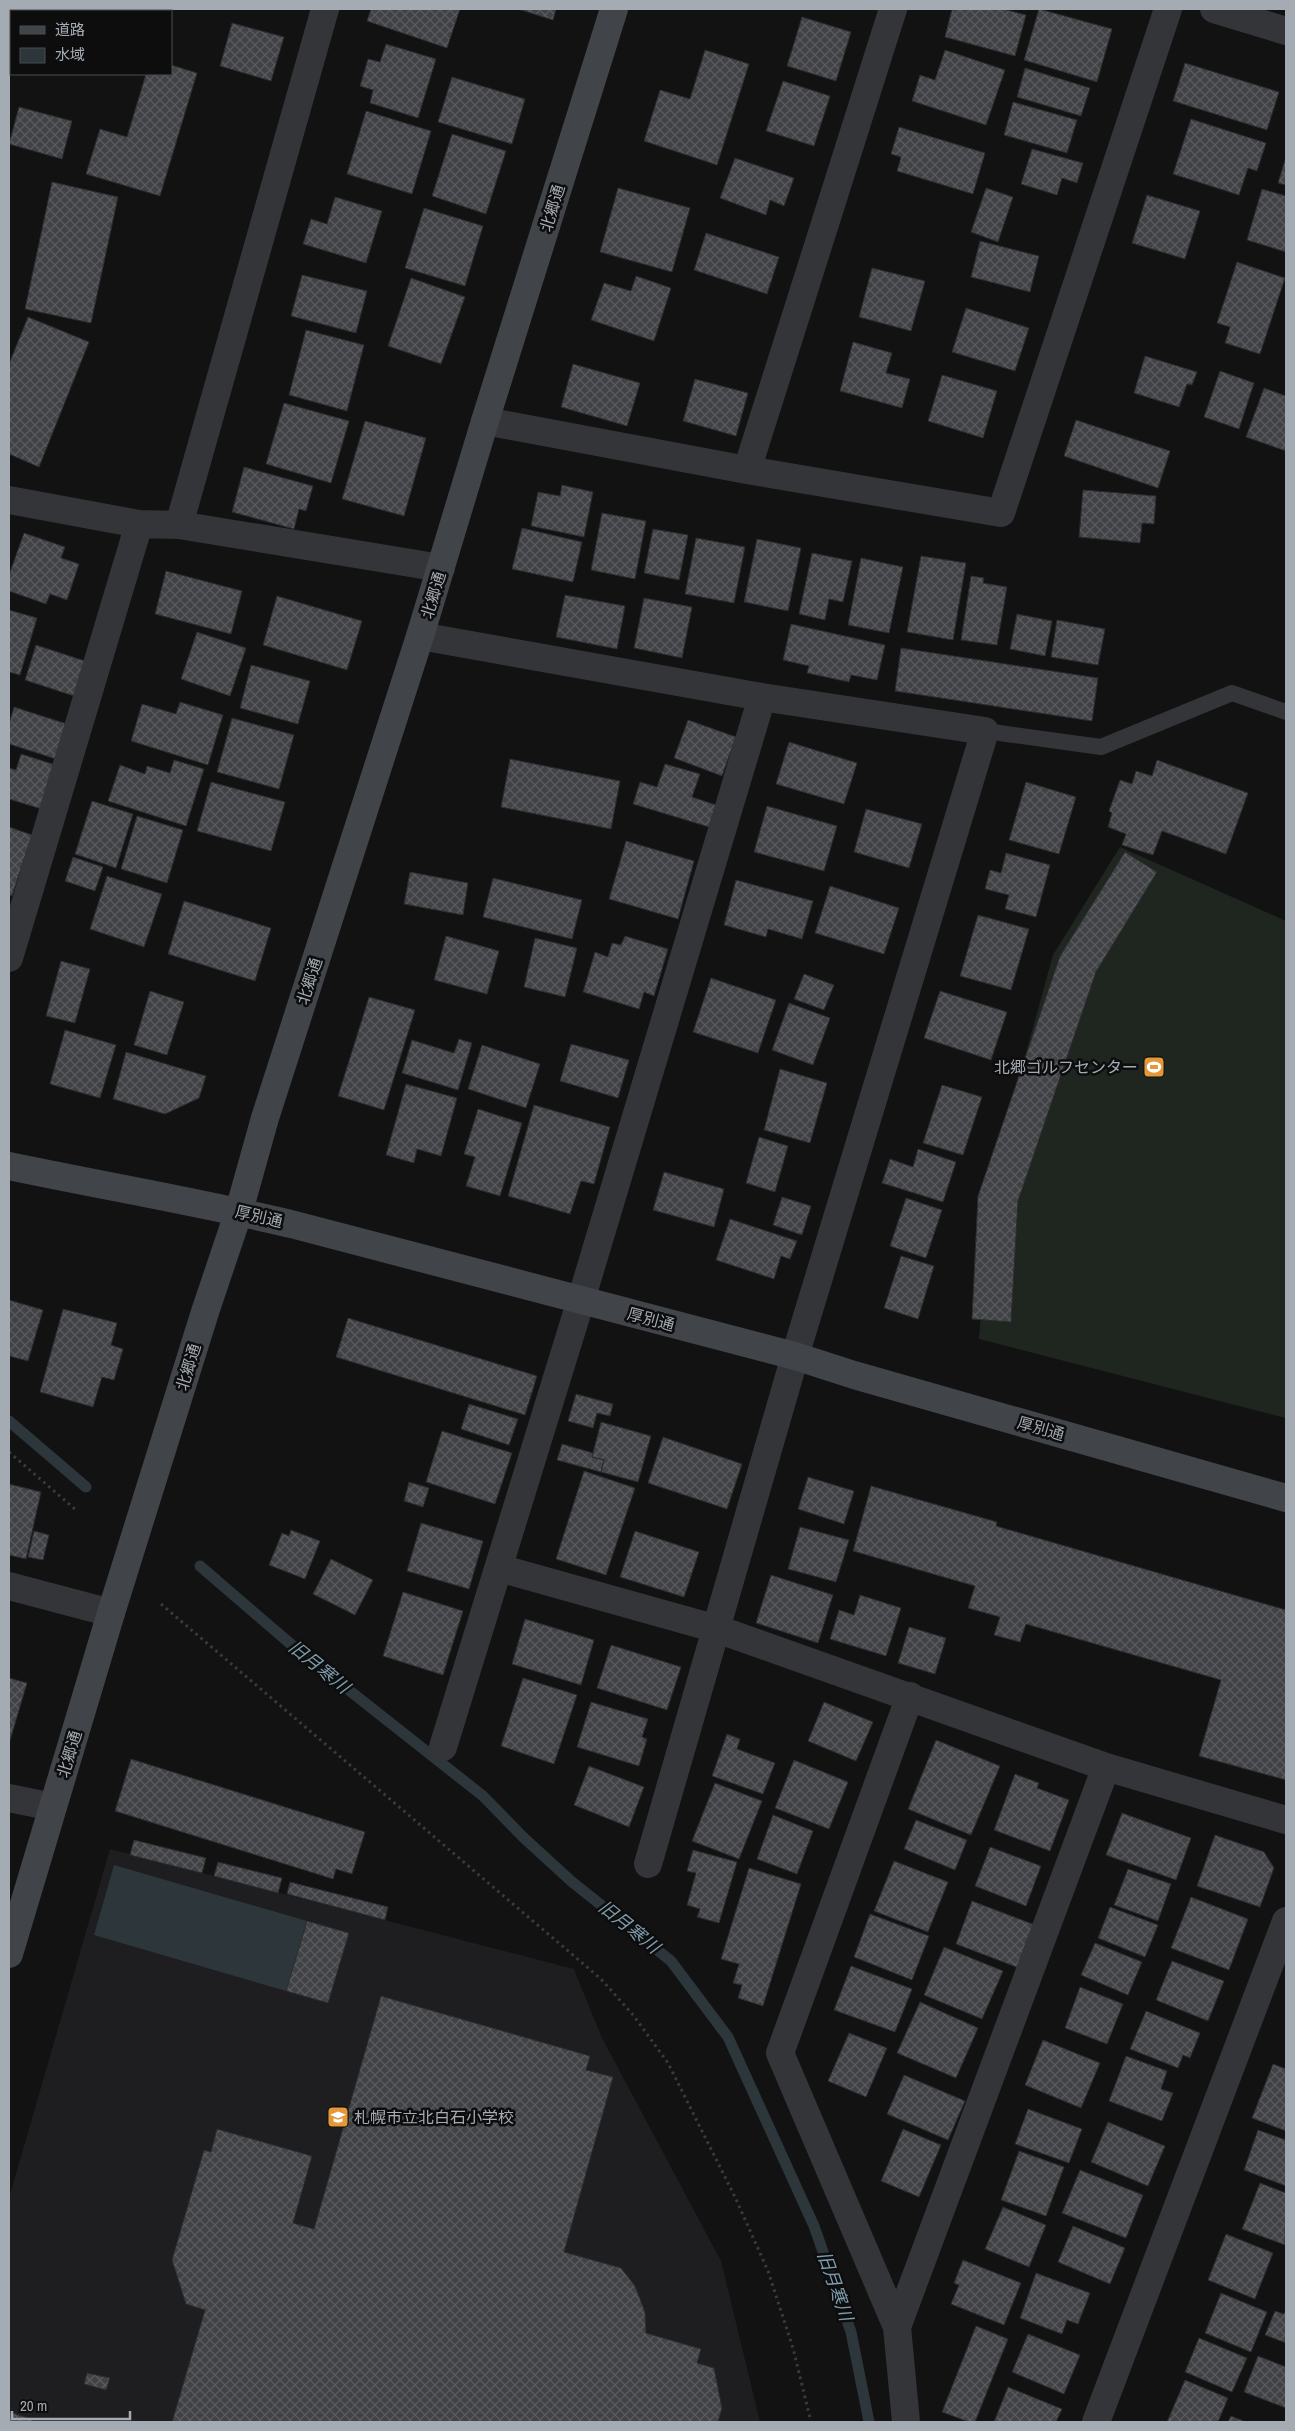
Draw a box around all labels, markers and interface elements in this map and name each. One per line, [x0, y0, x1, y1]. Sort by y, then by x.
legend [10, 10, 172, 75]
text: 道路 [55, 19, 85, 40]
text: 水域 [55, 44, 85, 65]
street label: 北郷通 [534, 182, 570, 234]
street label: 北郷通 [415, 569, 451, 621]
street label: 北郷通 [291, 955, 327, 1007]
sports icon: 北郷ゴルフセンター [1142, 1055, 1166, 1079]
place label: 北郷ゴルフセンター [994, 1056, 1138, 1078]
street label: 厚別通 [233, 1200, 285, 1232]
street label: 厚別通 [625, 1302, 677, 1336]
street label: 北郷通 [170, 1341, 206, 1393]
street label: 厚別通 [1015, 1411, 1067, 1445]
water label: 旧月寒川 [283, 1634, 357, 1700]
street label: 北郷通 [51, 1728, 87, 1780]
water label: 旧月寒川 [593, 1894, 667, 1960]
school or university icon: 札幌市立北白石小学校 [326, 2105, 350, 2129]
place label: 札幌市立北白石小学校 [354, 2106, 514, 2128]
water label: 旧月寒川 [812, 2248, 860, 2326]
scale bar [12, 2388, 130, 2420]
text: 20 m [20, 2395, 47, 2416]

